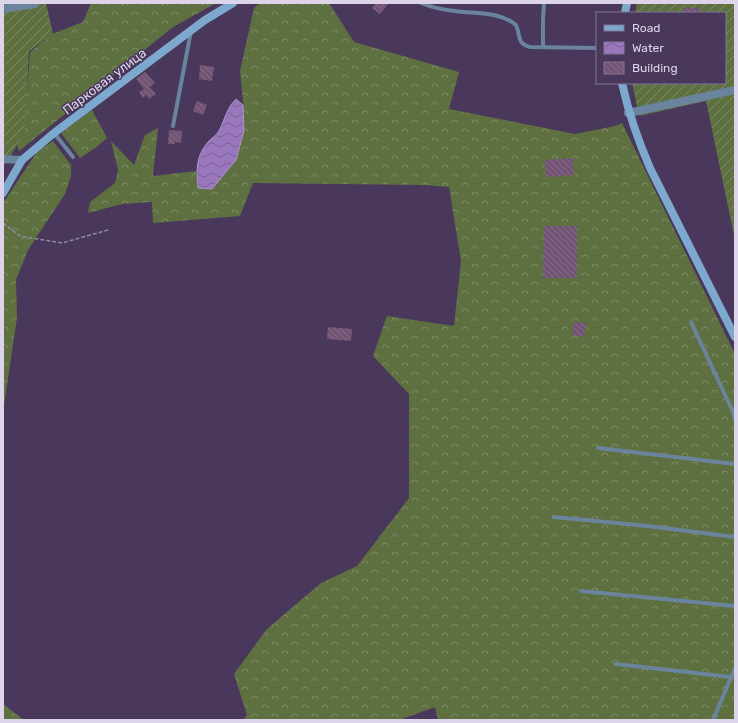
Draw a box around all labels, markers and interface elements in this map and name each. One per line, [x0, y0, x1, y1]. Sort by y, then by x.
legend [596, 12, 726, 84]
text: Road [632, 21, 660, 35]
text: Water [632, 41, 664, 55]
street label: Парковая улица [60, 45, 149, 118]
text: Building [632, 61, 678, 75]

